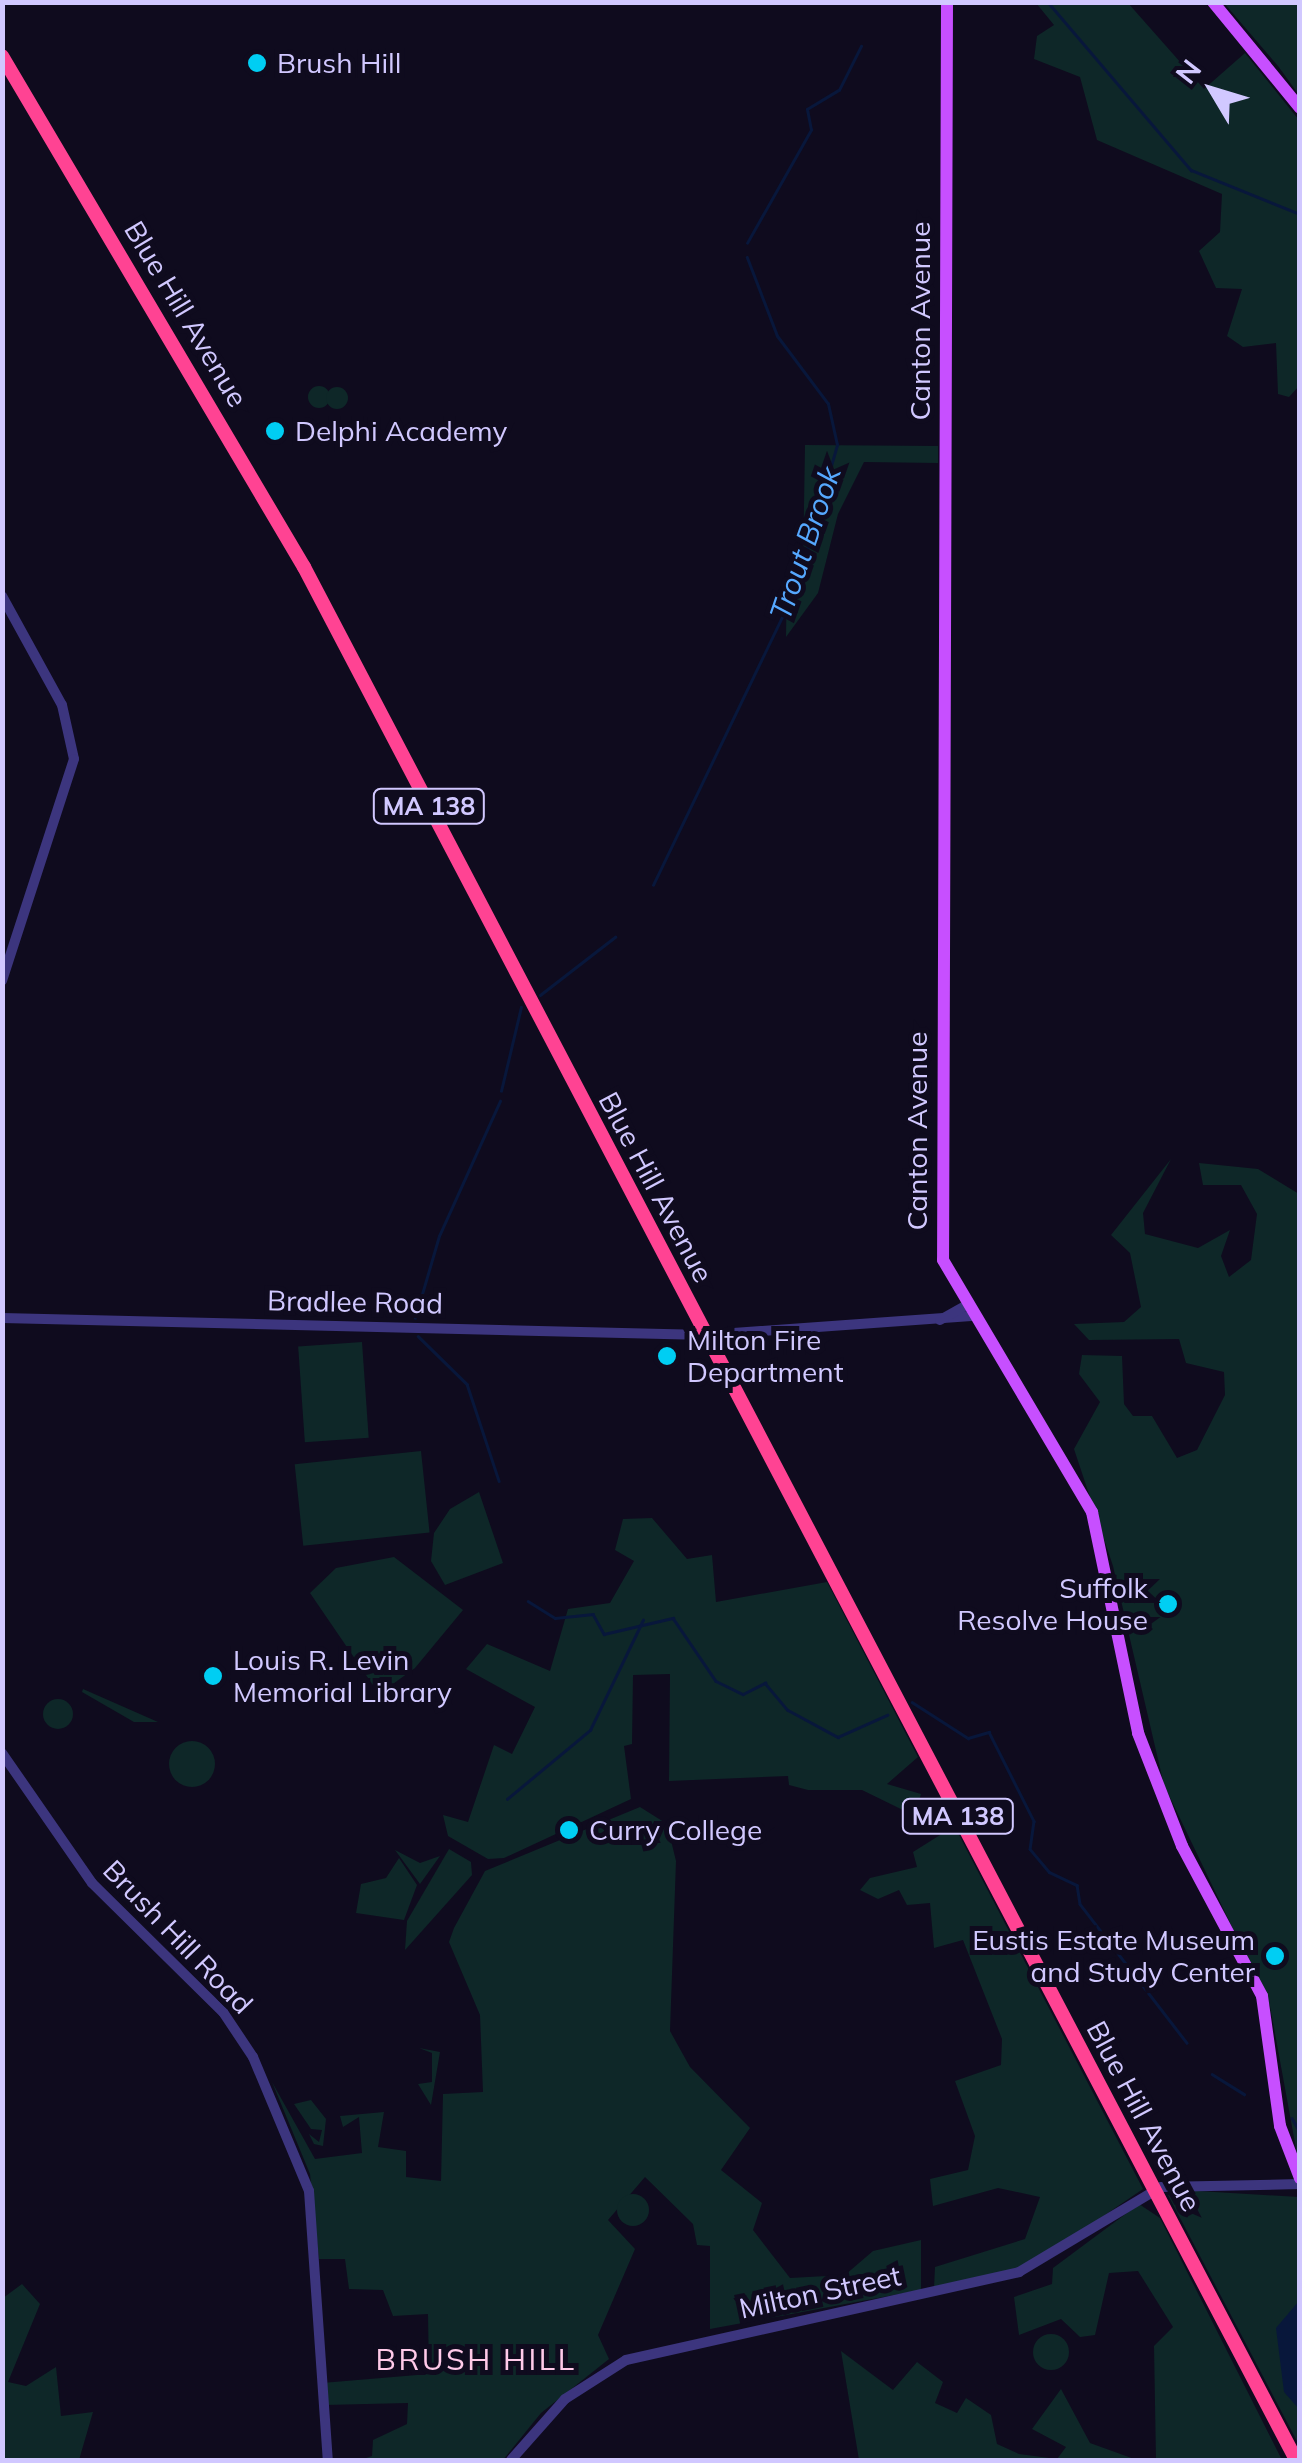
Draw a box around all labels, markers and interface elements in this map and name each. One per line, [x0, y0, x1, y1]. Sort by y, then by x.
north arrow [1162, 40, 1262, 140]
place label: Brush Hill [277, 46, 401, 80]
marker: Brush Hill [246, 52, 268, 74]
text: N [1168, 52, 1208, 90]
street label: Blue Hill Avenue [117, 215, 255, 413]
street label: Canton Avenue [903, 222, 937, 420]
place label: Delphi Academy [295, 414, 507, 448]
marker: Delphi Academy [264, 420, 286, 442]
water label: Trout Brook [762, 461, 848, 625]
road number: MA 138 [372, 786, 486, 826]
street label: Canton Avenue [900, 1032, 934, 1230]
street label: Blue Hill Avenue [592, 1086, 720, 1288]
street label: Bradlee Road [267, 1284, 443, 1320]
place label: Milton Fire Department [687, 1323, 843, 1389]
marker: Milton Fire Department [656, 1345, 678, 1367]
place label: Suffolk Resolve House [957, 1571, 1148, 1637]
marker: Suffolk Resolve House [1157, 1593, 1179, 1615]
place label: Louis R. Levin Memorial Library [233, 1643, 452, 1709]
marker: Louis R. Levin Memorial Library [202, 1665, 224, 1687]
road number: MA 138 [900, 1796, 1016, 1836]
place label: Curry College [589, 1813, 762, 1847]
marker: Curry College [558, 1819, 580, 1841]
street label: Brush Hill Road [96, 1853, 260, 2021]
place label: Eustis Estate Museum and Study Center [972, 1923, 1255, 1989]
marker: Eustis Estate Museum and Study Center [1264, 1945, 1286, 1967]
street label: Blue Hill Avenue [1080, 2015, 1208, 2217]
street label: Milton Street [736, 2259, 904, 2325]
district label: BRUSH HILL [375, 2341, 577, 2377]

